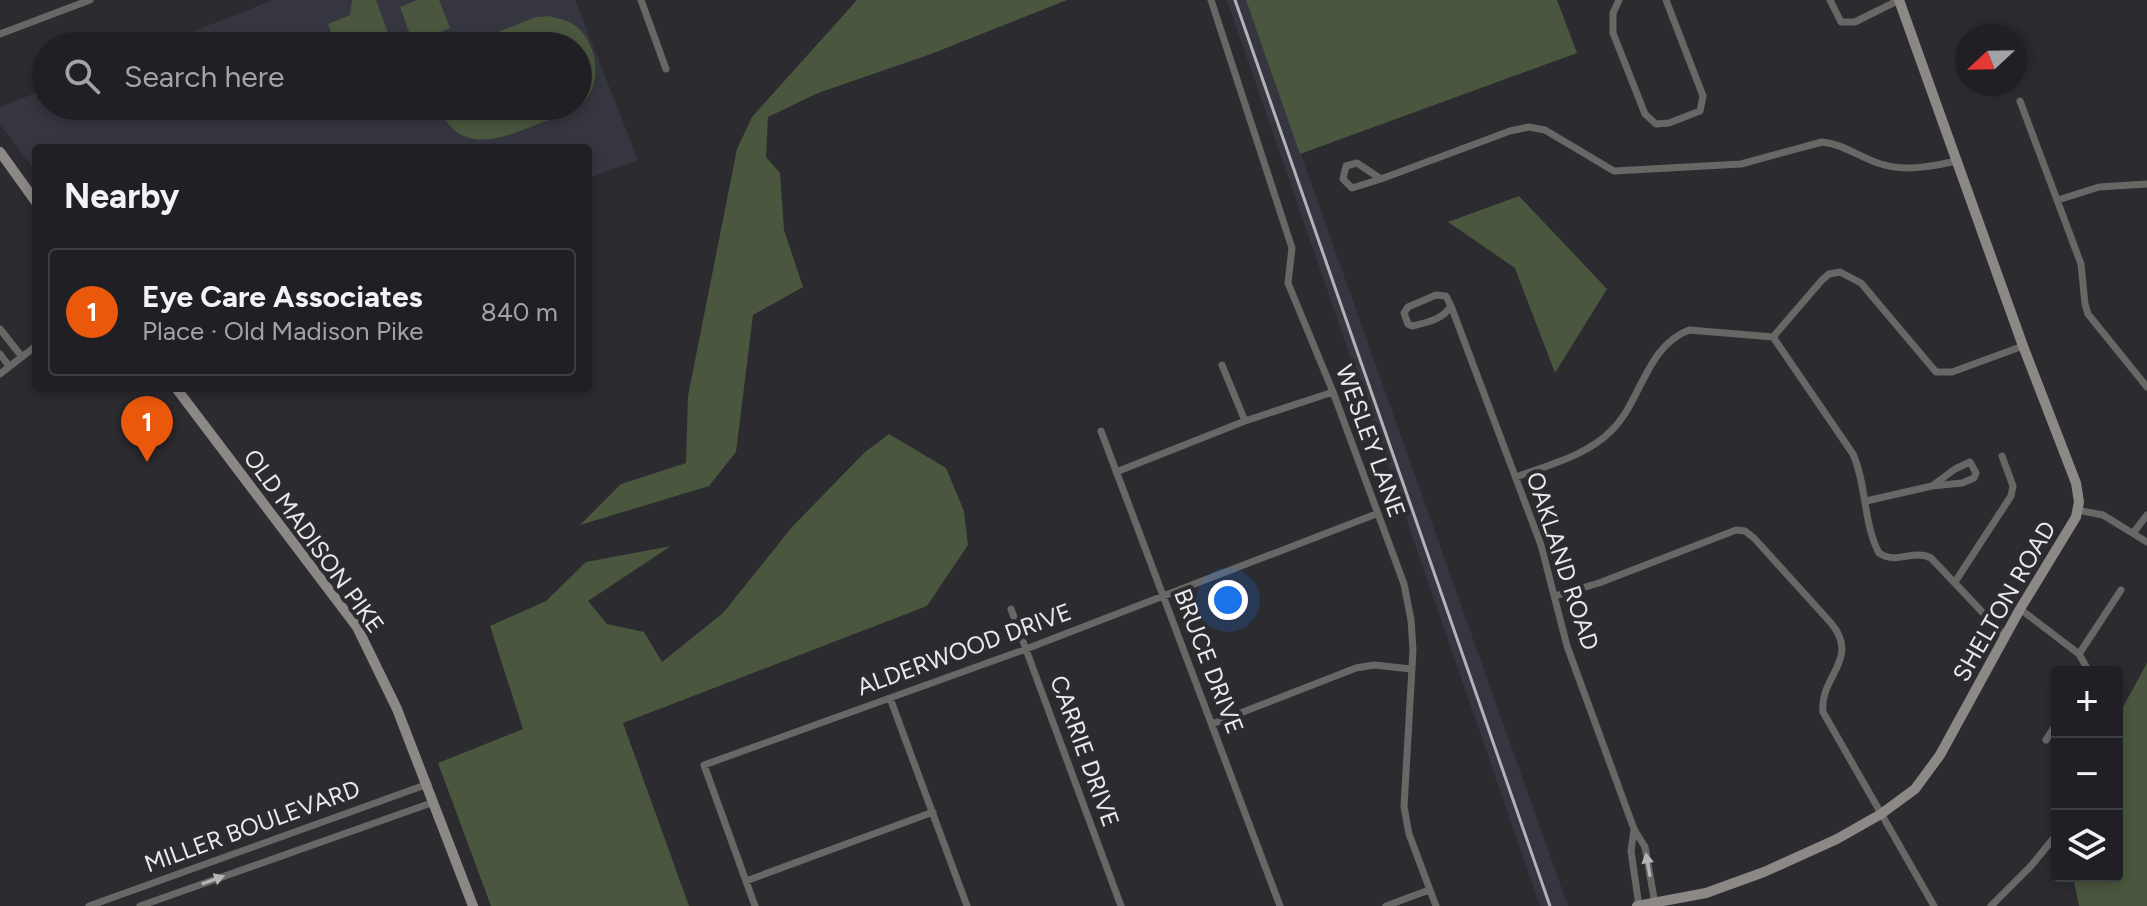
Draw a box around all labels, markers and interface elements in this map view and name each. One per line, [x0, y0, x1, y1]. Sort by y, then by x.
north arrow [1955, 24, 2027, 96]
search box [32, 32, 592, 120]
icon: search [60, 54, 104, 98]
text: Search here [124, 58, 284, 95]
text: Nearby [64, 176, 179, 217]
text: Eye Care Associates [142, 278, 423, 315]
text: 1 [87, 296, 97, 328]
text: 840 m [481, 296, 558, 328]
text: Place · Old Madison Pike [142, 315, 424, 347]
street label: WESLEY LANE [1330, 361, 1412, 521]
pin: 1 [121, 396, 173, 462]
street label: OLD MADISON PIKE [238, 443, 390, 639]
street label: OAKLAND ROAD [1521, 468, 1605, 654]
street label: SHELTON ROAD [1946, 516, 2062, 686]
your location [1208, 580, 1248, 620]
street label: BRUCE DRIVE [1168, 584, 1250, 738]
street label: ALDERWOOD DRIVE [853, 597, 1075, 701]
map controls [2051, 666, 2123, 882]
button: + [2051, 666, 2123, 738]
street label: CARRIE DRIVE [1044, 671, 1126, 831]
button: − [2051, 738, 2123, 810]
street label: MILLER BOULEVARD [140, 774, 364, 878]
button: layers [2051, 810, 2123, 882]
one-way arrow [1642, 853, 1654, 878]
one-way arrow [201, 873, 225, 885]

